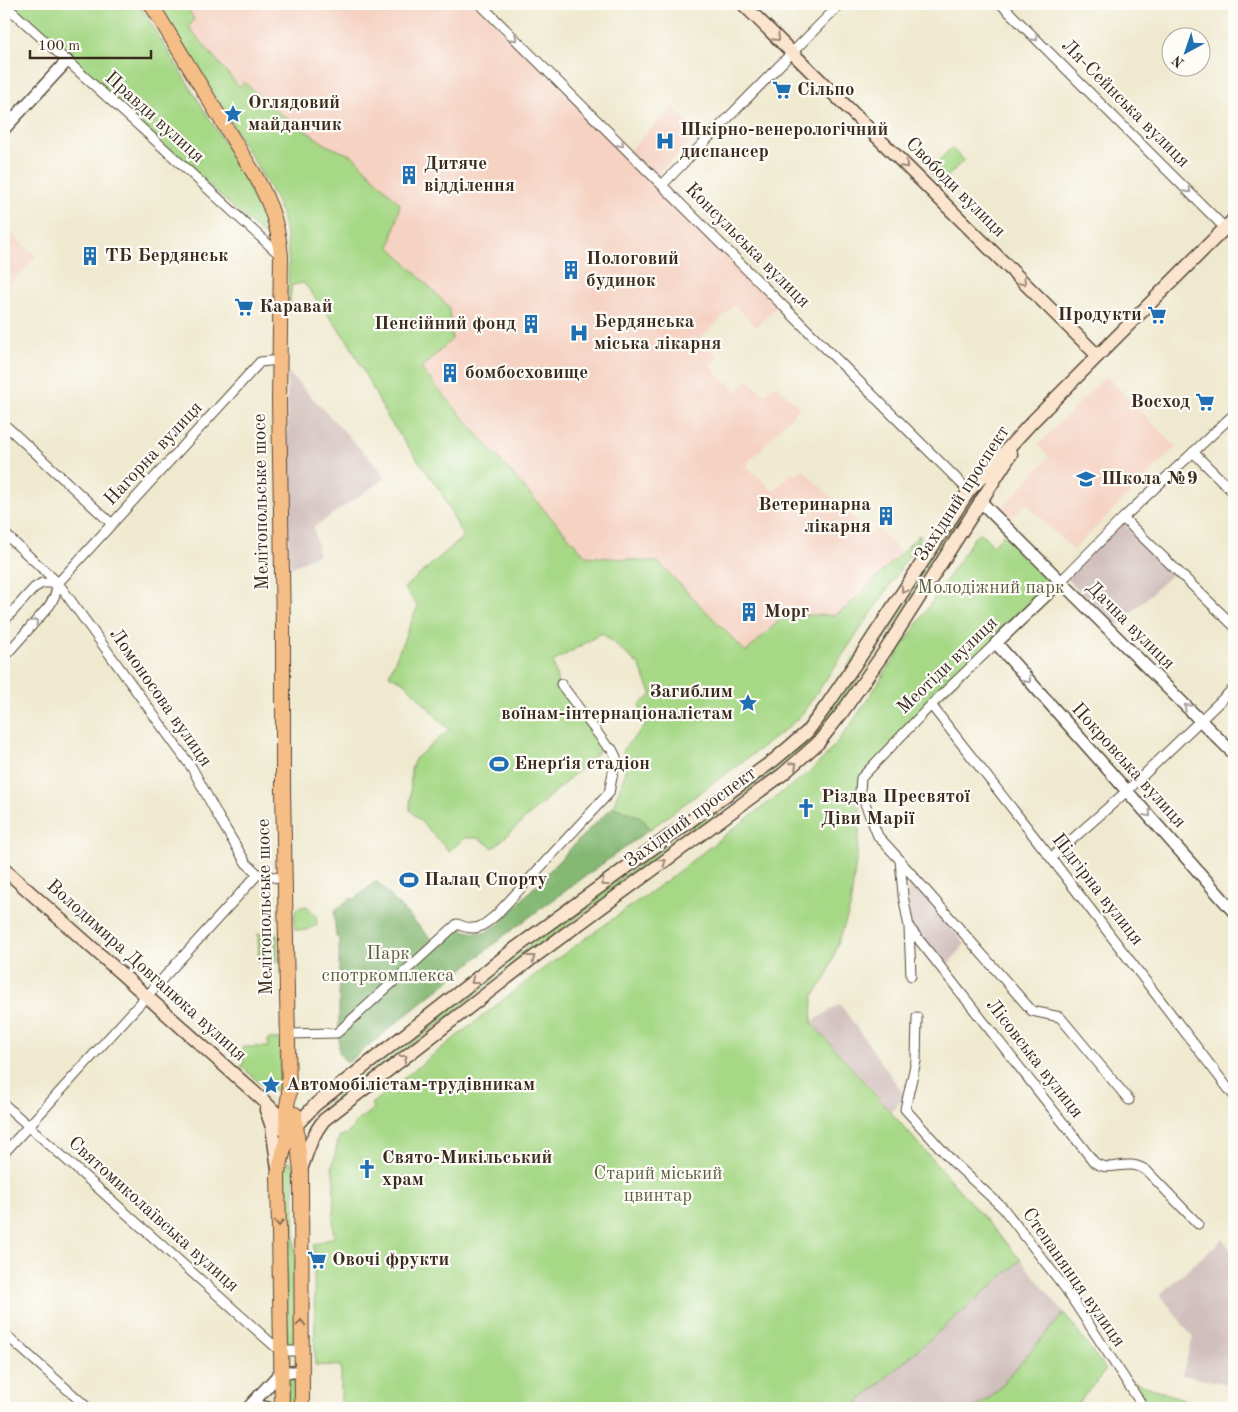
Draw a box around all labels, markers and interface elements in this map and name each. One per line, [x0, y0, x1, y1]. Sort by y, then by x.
scale bar [30, 28, 151, 60]
north arrow [1160, 28, 1210, 78]
one-way arrow [509, 32, 518, 41]
one-way arrow [1030, 32, 1039, 41]
one-way arrow [772, 33, 781, 42]
street label: Ля-Сейнська вулиця [1057, 36, 1193, 172]
text: 100 m [38, 39, 80, 54]
text: N [1169, 52, 1187, 70]
street label: Правди вулиця [101, 69, 207, 167]
supermarket icon: Сільпо [771, 79, 793, 101]
place label: Сільпо [797, 81, 855, 100]
place label: Оглядовий майданчик [248, 94, 342, 135]
place icon: Оглядовий майданчик [222, 103, 244, 125]
place label: Шкірно-венерологічний диспансер [680, 121, 888, 162]
hospital icon: Шкірно-венерологічний диспансер [654, 130, 676, 152]
street label: Свободи вулиця [901, 134, 1009, 242]
one-way arrow [615, 138, 624, 147]
place label: Дитяче відділення [424, 155, 515, 196]
one-way arrow [899, 159, 908, 168]
building icon: Дитяче відділення [398, 164, 420, 186]
street label: Консульська вулиця [681, 180, 813, 312]
one-way arrow [1182, 184, 1191, 193]
building icon: ТБ Бердянськ [79, 245, 101, 267]
place label: ТБ Бердянськ [105, 247, 228, 266]
place label: Пологовий будинок [586, 250, 679, 291]
building icon: Пологовий будинок [560, 259, 582, 281]
one-way arrow [1017, 276, 1026, 285]
supermarket icon: Каравай [233, 296, 255, 318]
place label: Каравай [259, 298, 333, 317]
supermarket icon: Продукти [1146, 304, 1168, 326]
place label: Продукти [1058, 306, 1142, 325]
building icon: Пенсійний фонд [520, 313, 542, 335]
place label: Бердянська міська лікарня [594, 313, 721, 354]
place label: Пенсійний фонд [374, 315, 516, 334]
hospital icon: Бердянська міська лікарня [568, 322, 590, 344]
building icon: бомбосховище [439, 362, 461, 384]
place label: бомбосховище [465, 364, 588, 383]
supermarket icon: Восход [1194, 391, 1216, 413]
place label: Восход [1130, 393, 1190, 412]
street label: Нагорна вулиця [101, 398, 207, 510]
street label: Мелітопольське шосе [251, 413, 273, 591]
street label: Західний проспект [912, 423, 1014, 565]
school or university icon: Школа №9 [1075, 468, 1097, 490]
place label: Школа №9 [1101, 470, 1198, 489]
place label: Ветеринарна лікарня [758, 496, 871, 537]
building icon: Ветеринарна лікарня [875, 505, 897, 527]
street label: Дачна вулиця [1082, 578, 1178, 674]
park label: Молодіжний парк [917, 579, 1065, 598]
one-way arrow [901, 585, 910, 594]
building icon: Морг [738, 601, 760, 623]
place label: Морг [764, 603, 809, 622]
street label: Меотіди вулиця [894, 613, 1002, 718]
one-way arrow [29, 619, 38, 628]
street label: Ломоносова вулиця [105, 625, 215, 771]
one-way arrow [1022, 674, 1031, 683]
place label: Загиблим воїнам-інтернаціоналістам [501, 683, 733, 724]
place icon: Загиблим воїнам-інтернаціоналістам [737, 692, 759, 714]
street label: Покровська вулиця [1067, 700, 1189, 832]
one-way arrow [1184, 704, 1193, 713]
sports icon: Енерґія стадіон [488, 753, 510, 775]
place label: Енерґія стадіон [514, 755, 650, 774]
one-way arrow [788, 761, 797, 770]
street label: Західний проспект [622, 764, 760, 872]
place label: Різдва Пресвятої Діви Марії [821, 788, 971, 829]
church icon: Різдва Пресвятої Діви Марії [795, 797, 817, 819]
one-way arrow [1142, 809, 1151, 818]
street label: Мелітопольське шосе [255, 818, 277, 996]
street label: Підгірна вулиця [1048, 831, 1146, 950]
one-way arrow [657, 859, 666, 867]
sports icon: Палац Спорту [398, 869, 420, 891]
place label: Палац Спорту [424, 871, 548, 890]
street label: Володимира Довганюка вулиця [43, 876, 250, 1066]
one-way arrow [601, 878, 610, 886]
park label: Парк спотркомплекса [322, 945, 455, 986]
one-way arrow [526, 955, 536, 964]
one-way arrow [471, 975, 480, 983]
street label: Лісовська вулиця [982, 996, 1086, 1122]
one-way arrow [398, 1055, 407, 1063]
place icon: Автомобілістам-трудівникам [260, 1074, 282, 1096]
place label: Автомобілістам-трудівникам [286, 1076, 535, 1095]
street label: Святомиколаївська вулиця [64, 1134, 242, 1297]
place label: Свято-Микільський храм [382, 1149, 553, 1190]
church icon: Свято-Микільський храм [356, 1158, 378, 1180]
park label: Старий міський цвинтар [594, 1165, 722, 1206]
street label: Степанянця вулиця [1018, 1205, 1128, 1351]
one-way arrow [274, 1220, 284, 1227]
supermarket icon: Овочі фрукти [306, 1249, 328, 1271]
place label: Овочі фрукти [332, 1251, 450, 1270]
one-way arrow [296, 1319, 306, 1327]

